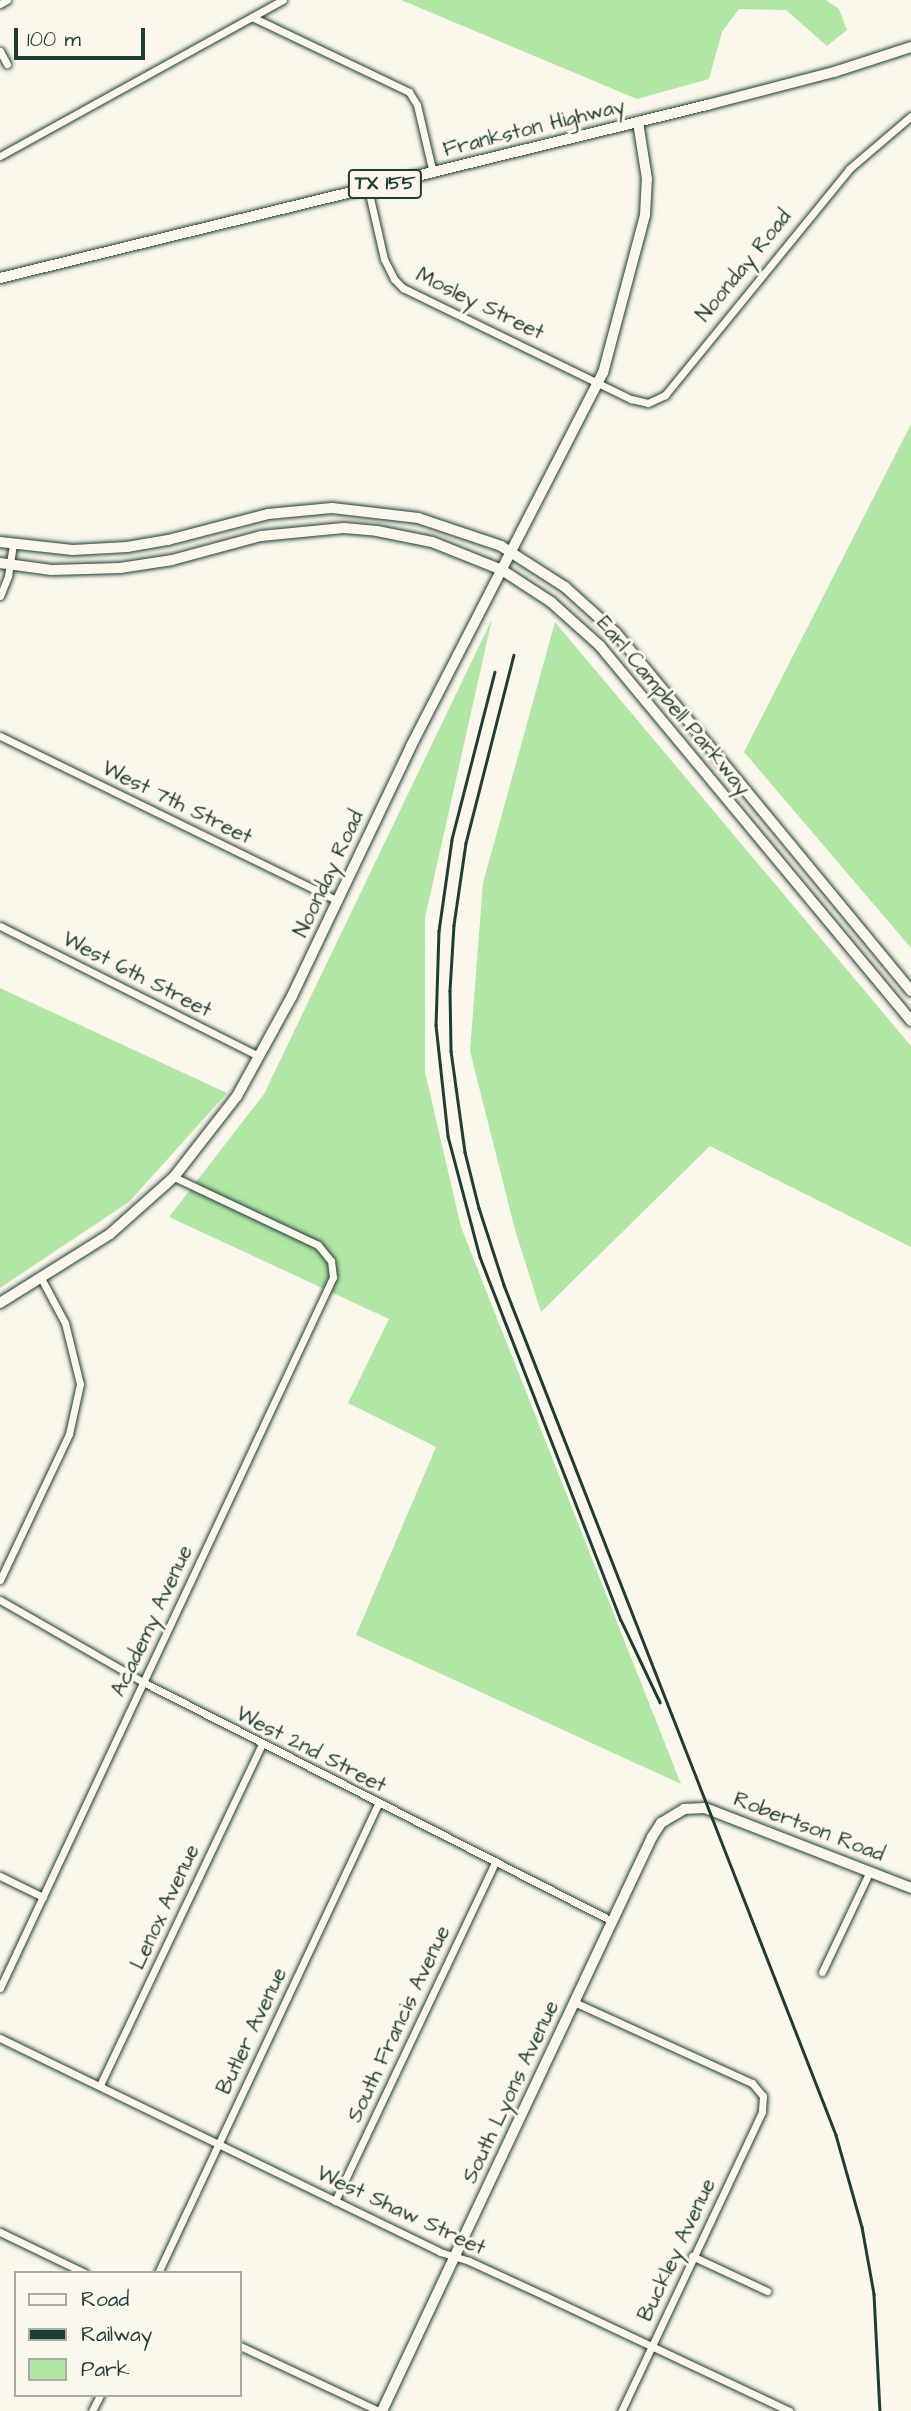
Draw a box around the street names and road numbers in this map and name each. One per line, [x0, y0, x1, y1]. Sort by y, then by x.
street label: Frankston Highway [441, 93, 627, 163]
road number: TX 155 [346, 168, 424, 200]
street label: Noonday Road [691, 205, 797, 327]
street label: Mosley Street [412, 262, 548, 346]
street label: Earl Campbell Parkway [591, 611, 755, 801]
street label: West 7th Street [98, 756, 256, 850]
street label: Noonday Road [289, 807, 369, 941]
street label: West 6th Street [58, 927, 216, 1023]
street label: Academy Avenue [106, 1541, 198, 1701]
street label: West 2nd Street [232, 1701, 390, 1799]
street label: Robertson Road [730, 1787, 888, 1867]
street label: Lenox Avenue [125, 1841, 205, 1973]
street label: South Francis Avenue [342, 1922, 456, 2126]
street label: Butler Avenue [212, 1964, 292, 2098]
street label: South Lyons Avenue [458, 1997, 564, 2187]
street label: West Shaw Street [313, 2161, 489, 2261]
street label: Buckley Avenue [633, 2175, 721, 2325]

